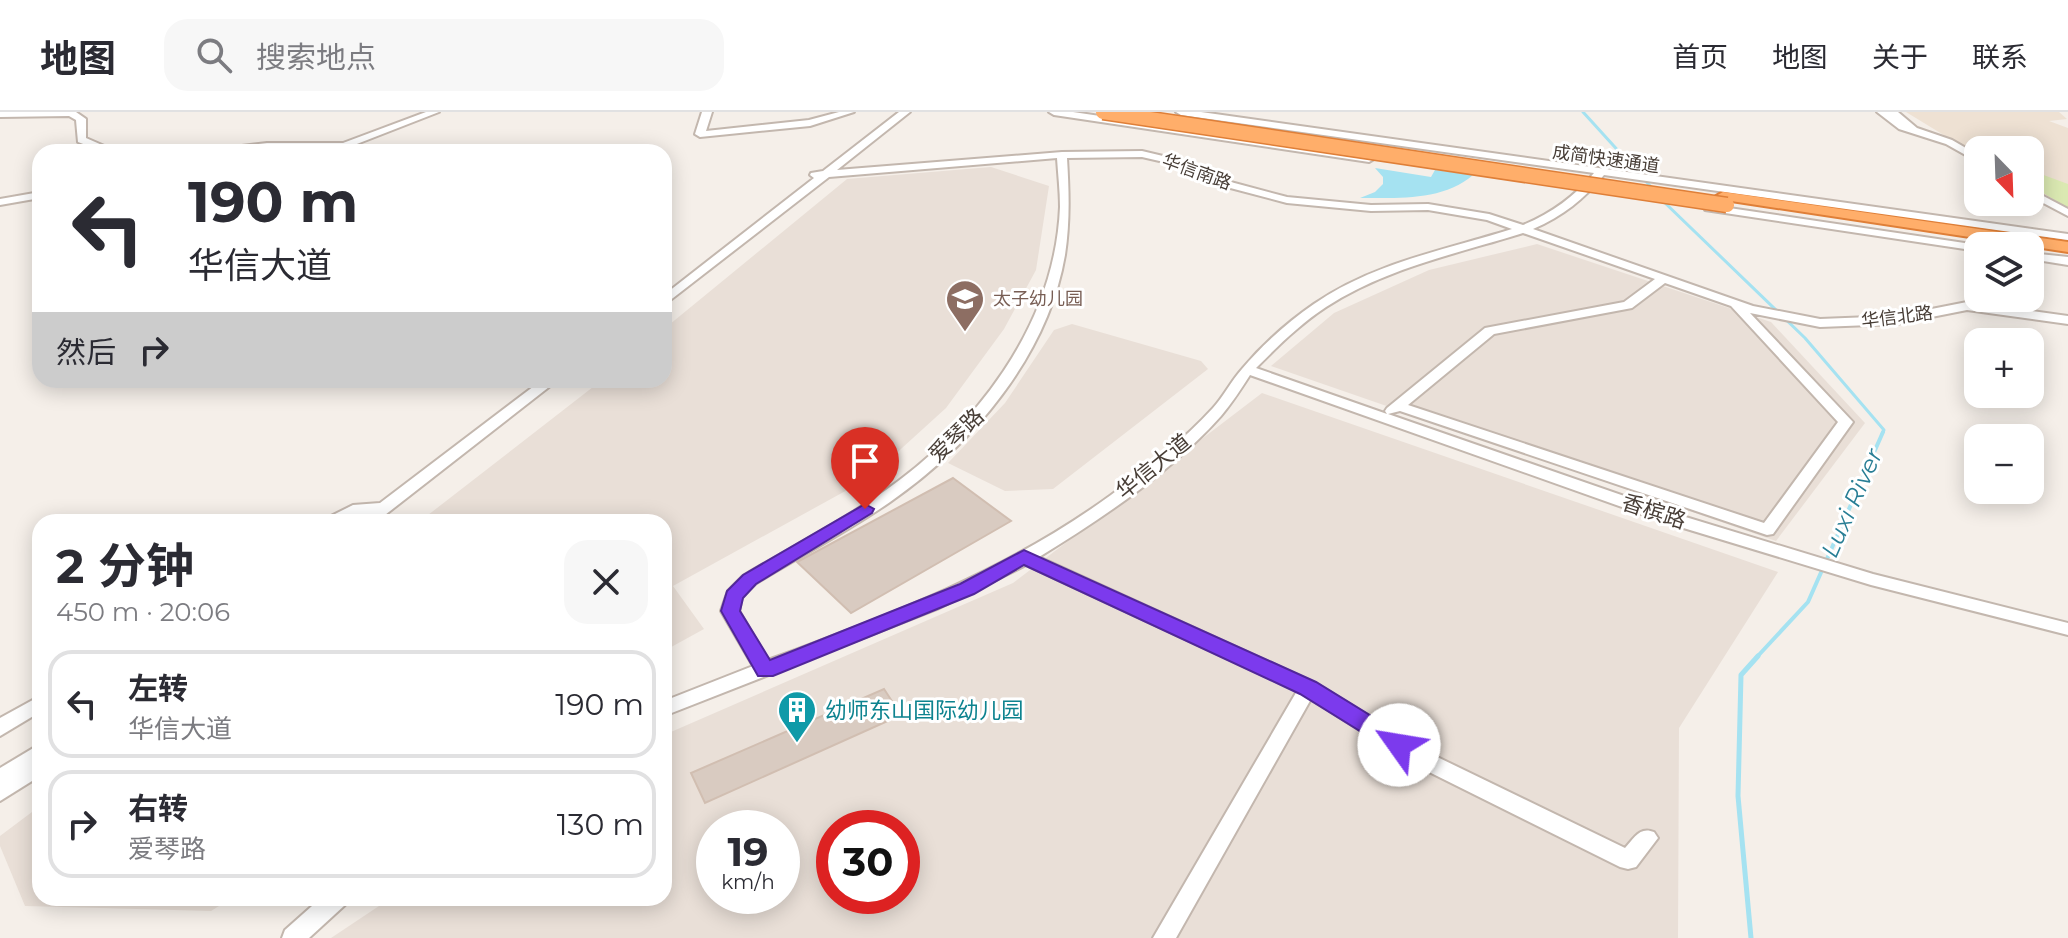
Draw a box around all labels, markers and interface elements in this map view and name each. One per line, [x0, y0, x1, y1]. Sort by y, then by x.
search box [164, 19, 724, 91]
icon: search [192, 33, 236, 77]
text: 地图 [40, 35, 116, 82]
text: 搜索地点 [256, 39, 376, 76]
text: 首页 [1672, 40, 1728, 74]
text: 地图 [1772, 40, 1828, 74]
text: 关于 [1872, 40, 1928, 74]
text: 联系 [1972, 40, 2028, 74]
north arrow [1964, 136, 2044, 216]
map controls [1964, 136, 2044, 504]
street label: 成简快速通道 [1551, 141, 1661, 177]
street label: 华信南路 [1159, 149, 1235, 195]
text: 190 m [188, 168, 358, 236]
icon: left [56, 176, 160, 280]
button: layers [1964, 232, 2044, 312]
text: 华信大道 [188, 243, 332, 287]
school or university icon: 太子幼儿园 [944, 278, 986, 333]
place label: 太子幼儿园 [993, 288, 1083, 310]
street label: 华信北路 [1860, 302, 1934, 332]
icon: right [132, 328, 176, 372]
button: + [1964, 328, 2044, 408]
text: 然后 [56, 334, 116, 371]
street label: 爱琴路 [923, 403, 989, 468]
button: − [1964, 424, 2044, 504]
pin [831, 427, 899, 509]
street label: 华信大道 [1111, 428, 1196, 505]
icon: arrive [843, 439, 887, 483]
water label: Luxi River [1815, 443, 1889, 562]
street label: 香槟路 [1618, 488, 1689, 535]
text: 2 分钟 [56, 537, 194, 595]
button: close [564, 540, 648, 624]
text: 450 m · 20:06 [56, 596, 230, 628]
text: 左转 [128, 670, 188, 707]
icon: left [60, 682, 104, 726]
text: 190 m [555, 686, 644, 723]
building icon: 幼师东山国际幼儿园 [776, 689, 818, 744]
place label: 幼师东山国际幼儿园 [825, 697, 1023, 724]
position arrow [1357, 703, 1441, 787]
text: 华信大道 [128, 713, 232, 745]
text: 右转 [128, 790, 188, 827]
icon: right [60, 802, 104, 846]
text: 130 m [557, 806, 644, 843]
speed limit sign: 30 [816, 810, 920, 914]
text: 19 [727, 827, 769, 876]
text: 爱琴路 [128, 833, 206, 865]
text: km/h [721, 870, 775, 894]

